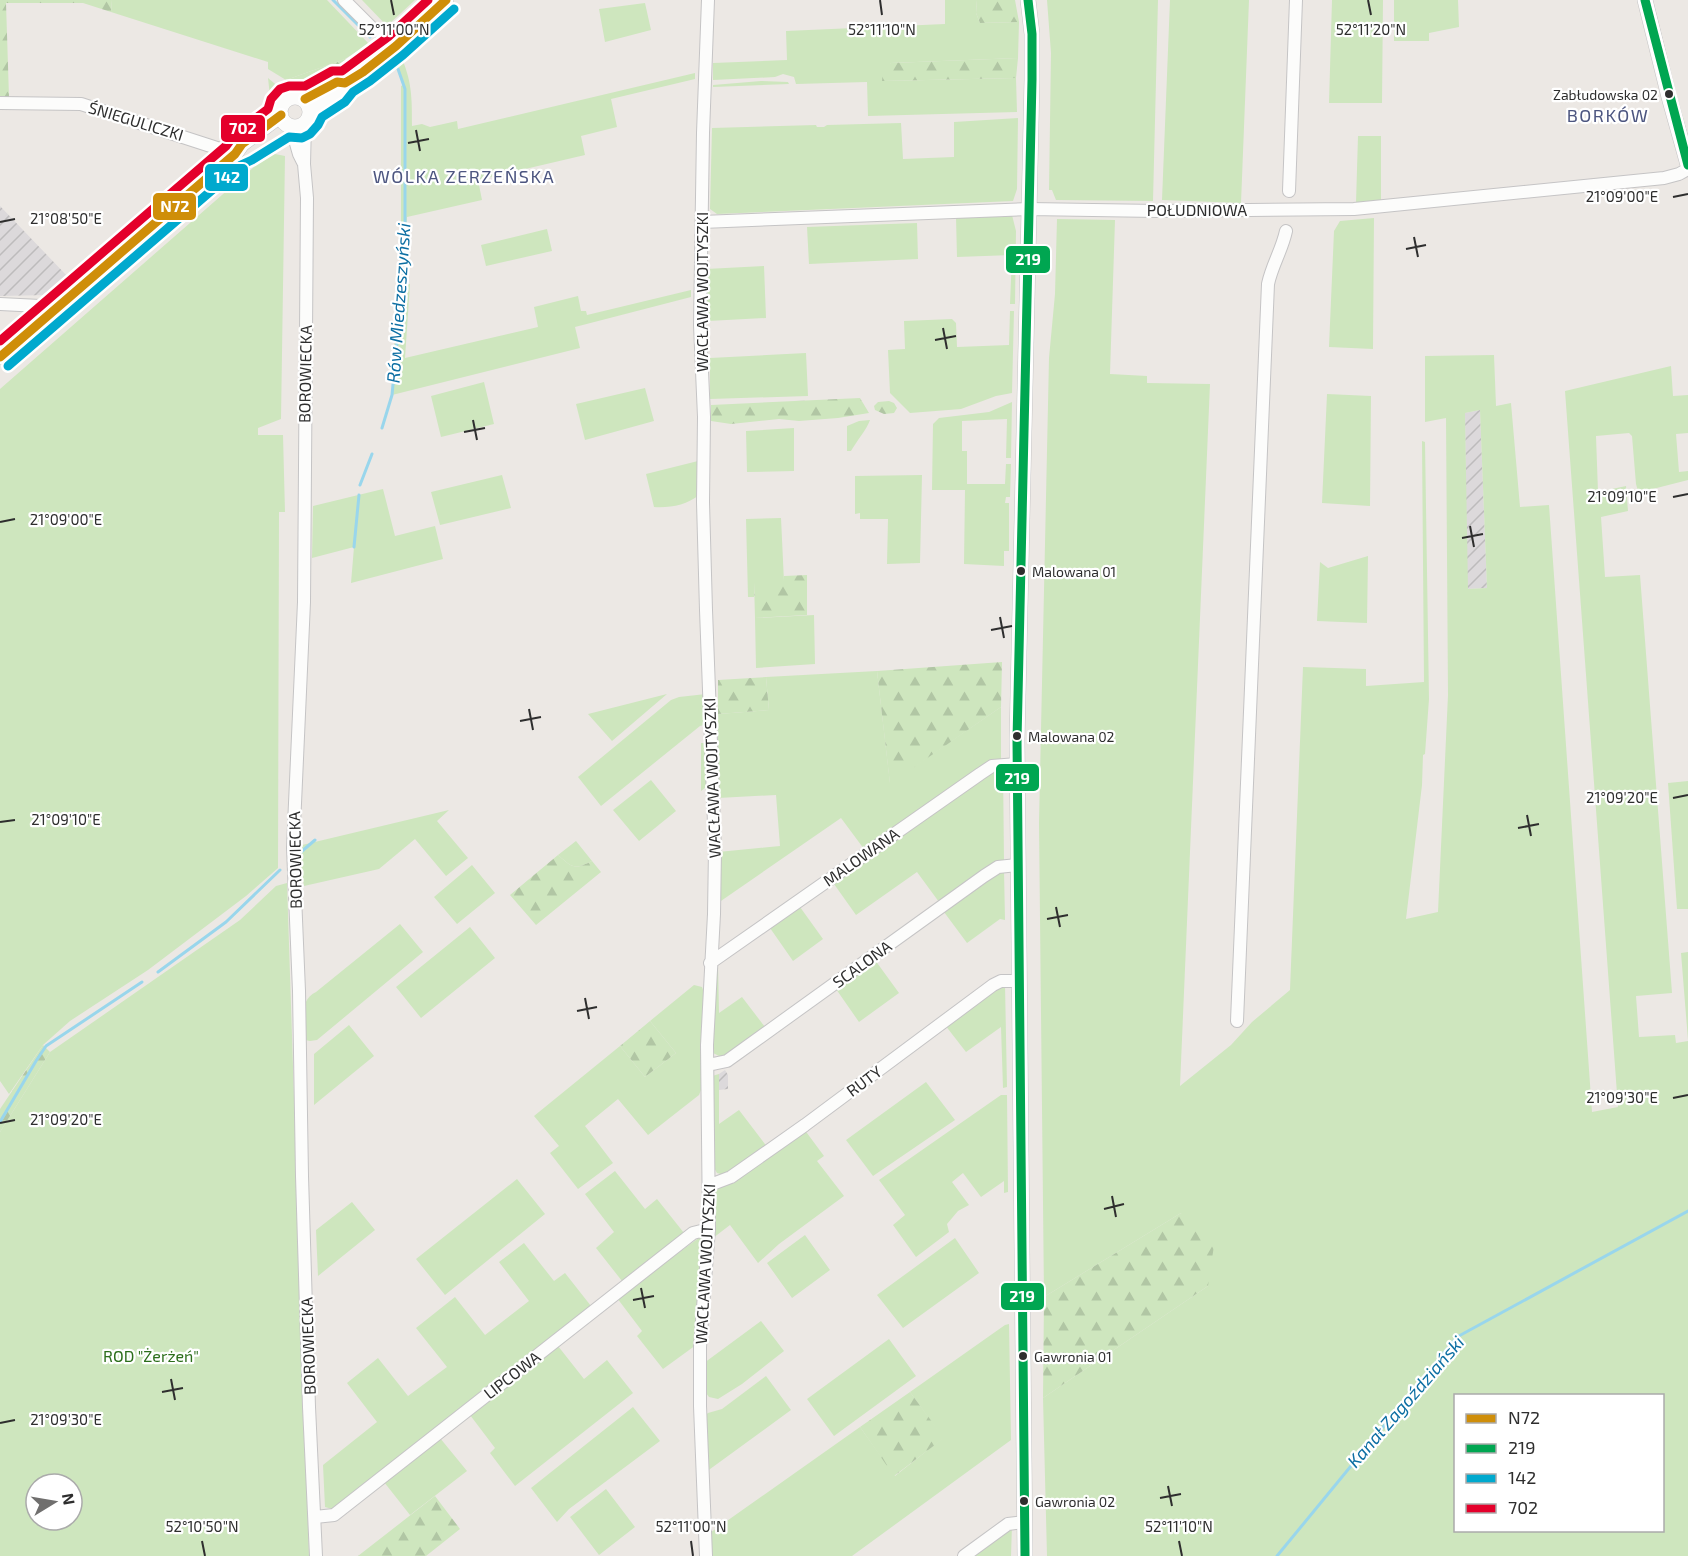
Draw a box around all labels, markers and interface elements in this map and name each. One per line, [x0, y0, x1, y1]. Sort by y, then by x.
text: 52°11'00"N [359, 20, 429, 38]
text: 52°11'10"N [848, 20, 916, 38]
text: 52°11'20"N [1336, 20, 1406, 38]
place label: Zabłudowska 02 [1553, 86, 1658, 103]
marker: Zabłudowska 02 [1663, 88, 1675, 100]
street label: ŚNIEGULICZKI [86, 97, 186, 144]
district label: BORKÓW [1567, 104, 1649, 126]
line badge: 702 [220, 114, 266, 143]
text: 702 [229, 118, 257, 137]
line badge: 142 [204, 163, 249, 192]
district label: WÓLKA ZERZEŃSKA [373, 165, 555, 187]
text: 142 [214, 167, 240, 186]
text: 21°09'00"E [1586, 187, 1658, 205]
line badge: N72 [152, 192, 197, 221]
text: N72 [160, 196, 190, 215]
street label: POŁUDNIOWA [1147, 200, 1247, 219]
text: 21°08'50"E [30, 209, 102, 227]
street label: WACŁAWA WOJTYSZKI [692, 212, 711, 372]
water label: Rów Miedzeszyński [381, 222, 415, 384]
line badge: 219 [1005, 245, 1051, 274]
text: 219 [1015, 249, 1041, 268]
street label: BOROWIECKA [294, 325, 315, 423]
text: 21°09'10"E [1587, 487, 1657, 505]
text: 21°09'00"E [30, 510, 102, 528]
place label: Malowana 01 [1032, 563, 1116, 580]
marker: Malowana 01 [1015, 565, 1027, 577]
street label: WACŁAWA WOJTYSZKI [699, 697, 724, 859]
place label: Malowana 02 [1028, 728, 1115, 745]
marker: Malowana 02 [1011, 730, 1023, 742]
line badge: 219 [995, 763, 1040, 792]
text: 219 [1004, 768, 1030, 787]
text: 21°09'20"E [1586, 788, 1658, 806]
text: 21°09'10"E [31, 810, 101, 828]
street label: BOROWIECKA [284, 811, 305, 909]
street label: MALOWANA [819, 823, 903, 890]
street label: SCALONA [829, 936, 895, 991]
street label: RUTY [842, 1061, 885, 1100]
text: 21°09'30"E [1586, 1088, 1658, 1106]
text: 21°09'20"E [30, 1110, 102, 1128]
street label: WACŁAWA WOJTYSZKI [691, 1183, 718, 1345]
line badge: 219 [1000, 1282, 1045, 1311]
text: 219 [1009, 1286, 1035, 1305]
street label: BOROWIECKA [296, 1297, 319, 1395]
water label: Kanał Zagoździański [1342, 1331, 1469, 1472]
park label: ROD "Żerżeń" [103, 1346, 199, 1365]
street label: LIPCOWA [480, 1347, 544, 1402]
place label: Gawronia 01 [1034, 1348, 1112, 1365]
marker: Gawronia 01 [1017, 1350, 1029, 1362]
legend [1454, 1394, 1664, 1532]
text: N72 [1508, 1406, 1540, 1428]
text: 21°09'30"E [30, 1410, 102, 1428]
text: 219 [1508, 1436, 1536, 1458]
text: 142 [1508, 1466, 1536, 1488]
north arrow [24, 1472, 84, 1532]
text: N [59, 1492, 80, 1507]
place label: Gawronia 02 [1035, 1493, 1115, 1510]
marker: Gawronia 02 [1018, 1495, 1030, 1507]
text: 702 [1508, 1496, 1538, 1518]
text: 52°10'50"N [165, 1517, 239, 1535]
text: 52°11'00"N [656, 1517, 726, 1535]
text: 52°11'10"N [1145, 1517, 1213, 1535]

